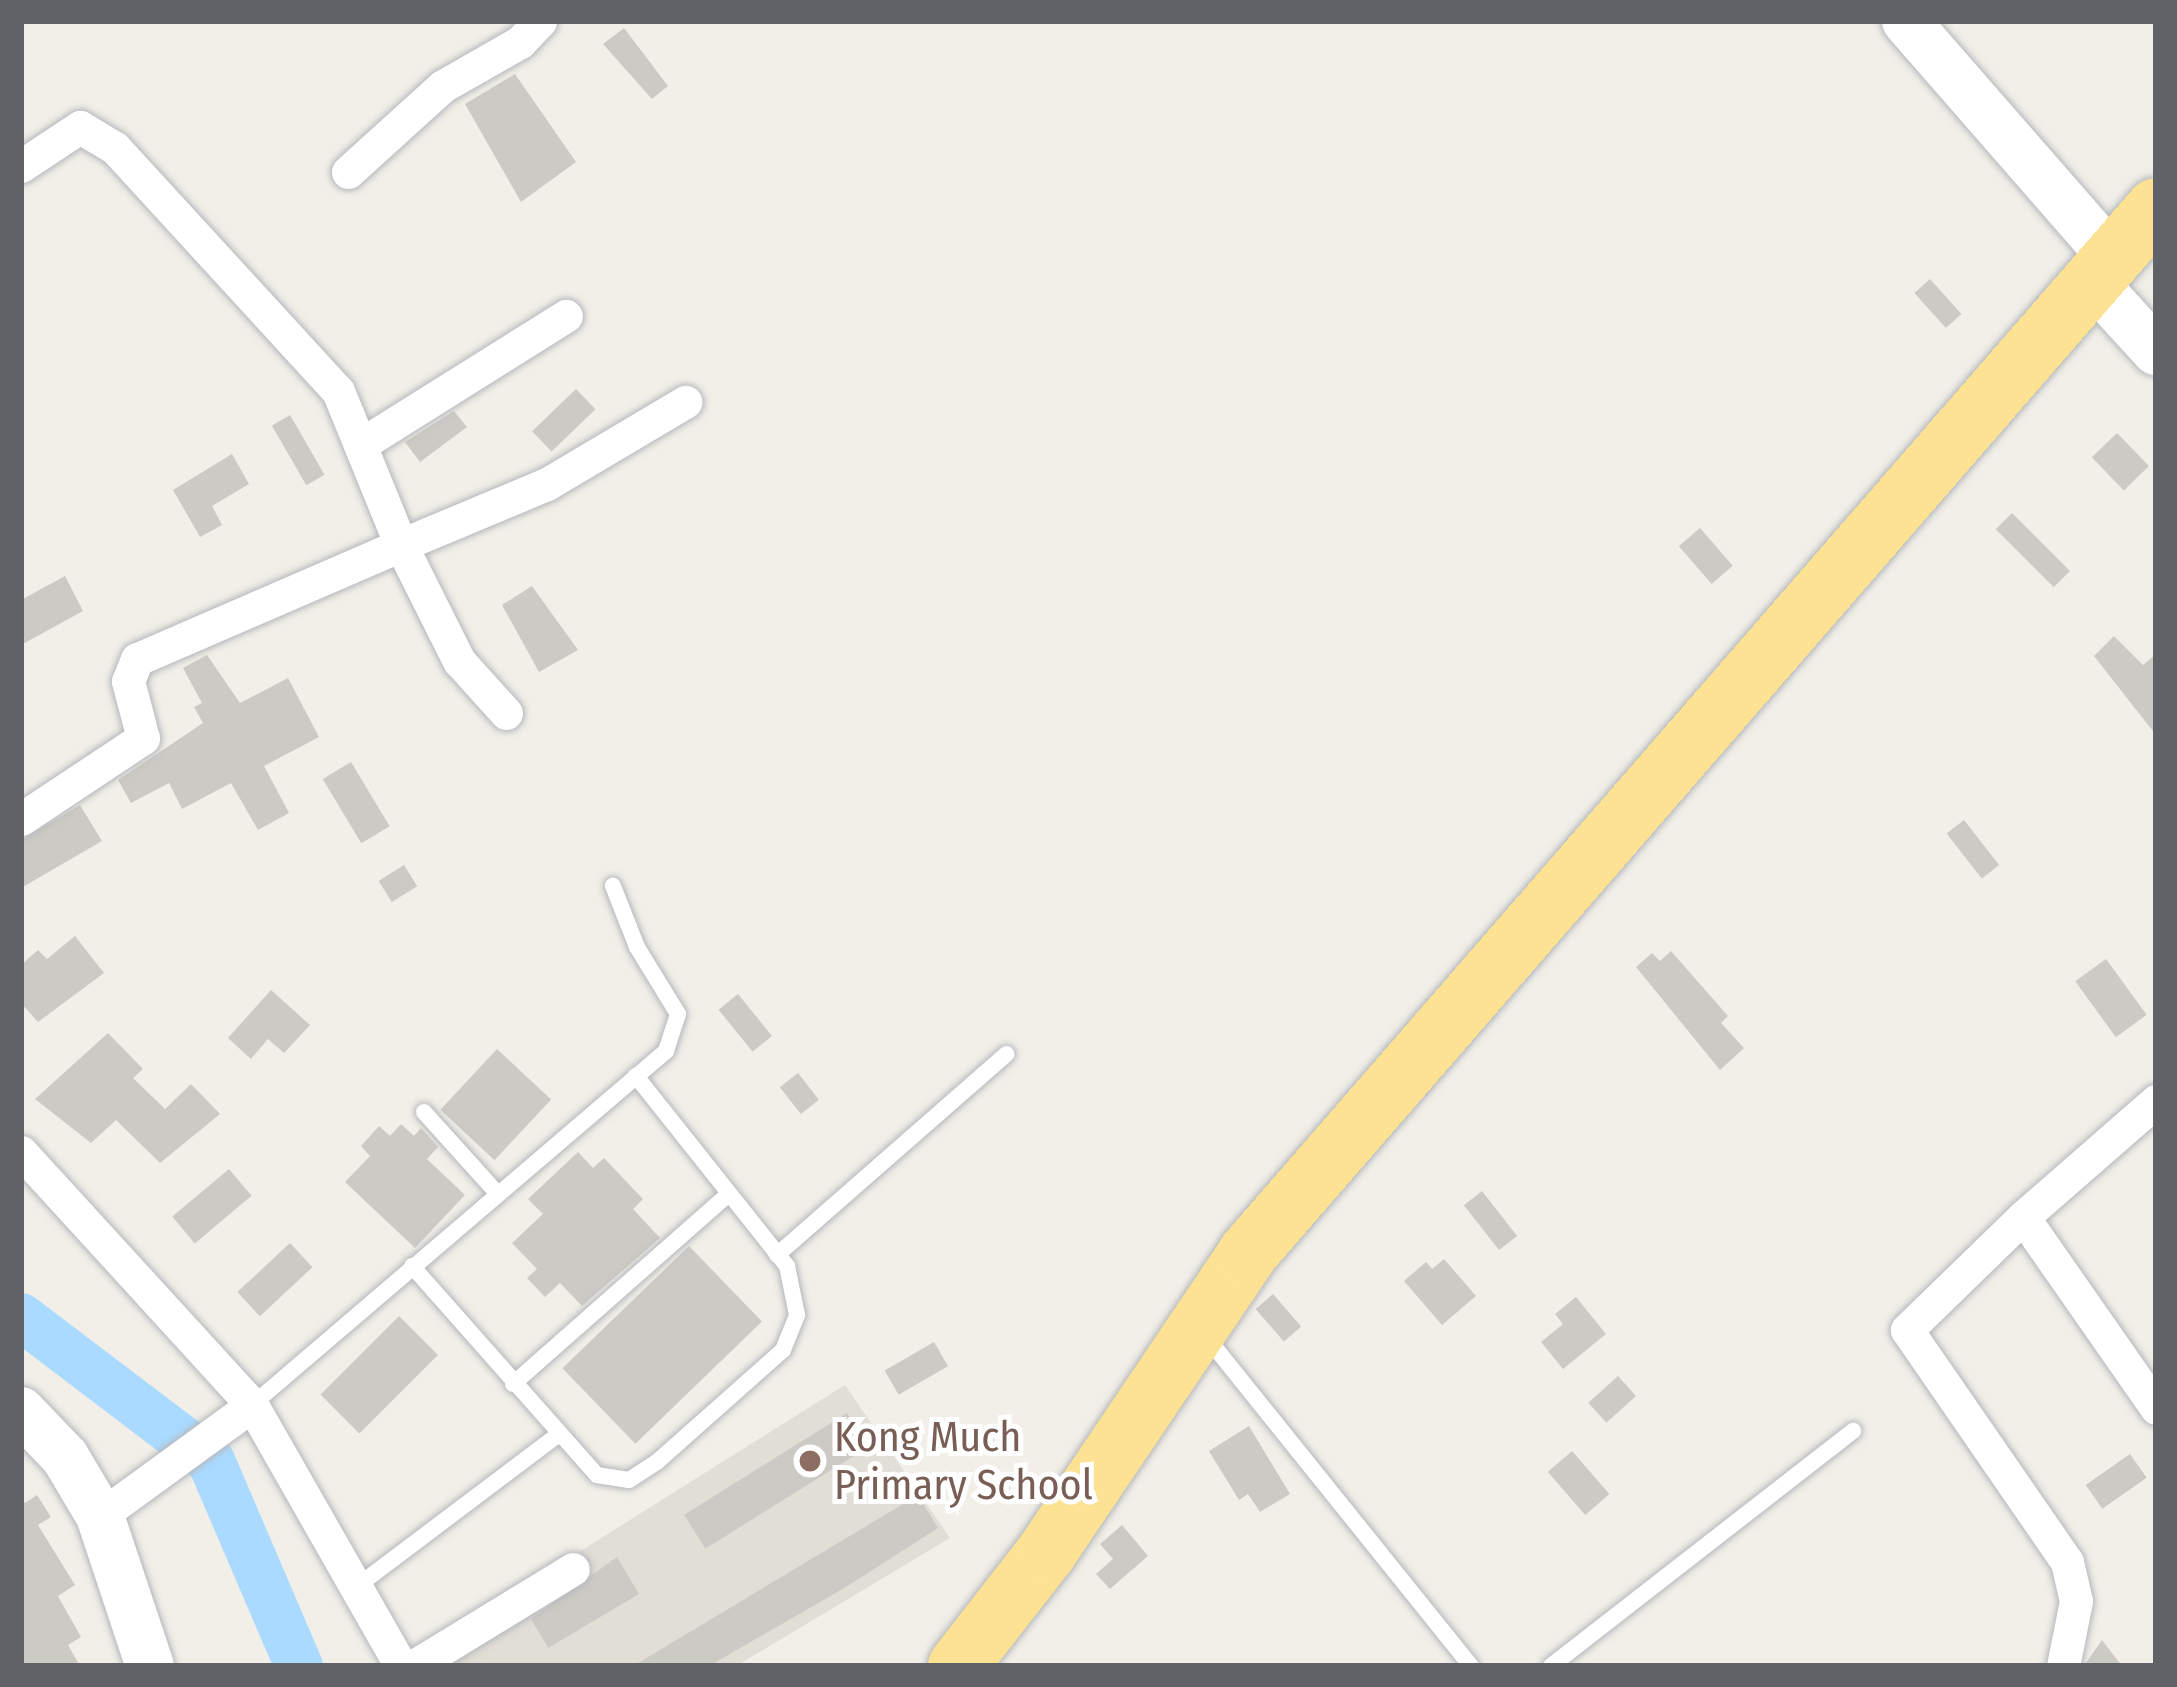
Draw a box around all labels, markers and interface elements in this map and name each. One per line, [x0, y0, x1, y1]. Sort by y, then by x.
place label: Kong Much Primary School [834, 1412, 1093, 1510]
marker: Kong Much Primary School [797, 1448, 823, 1474]

